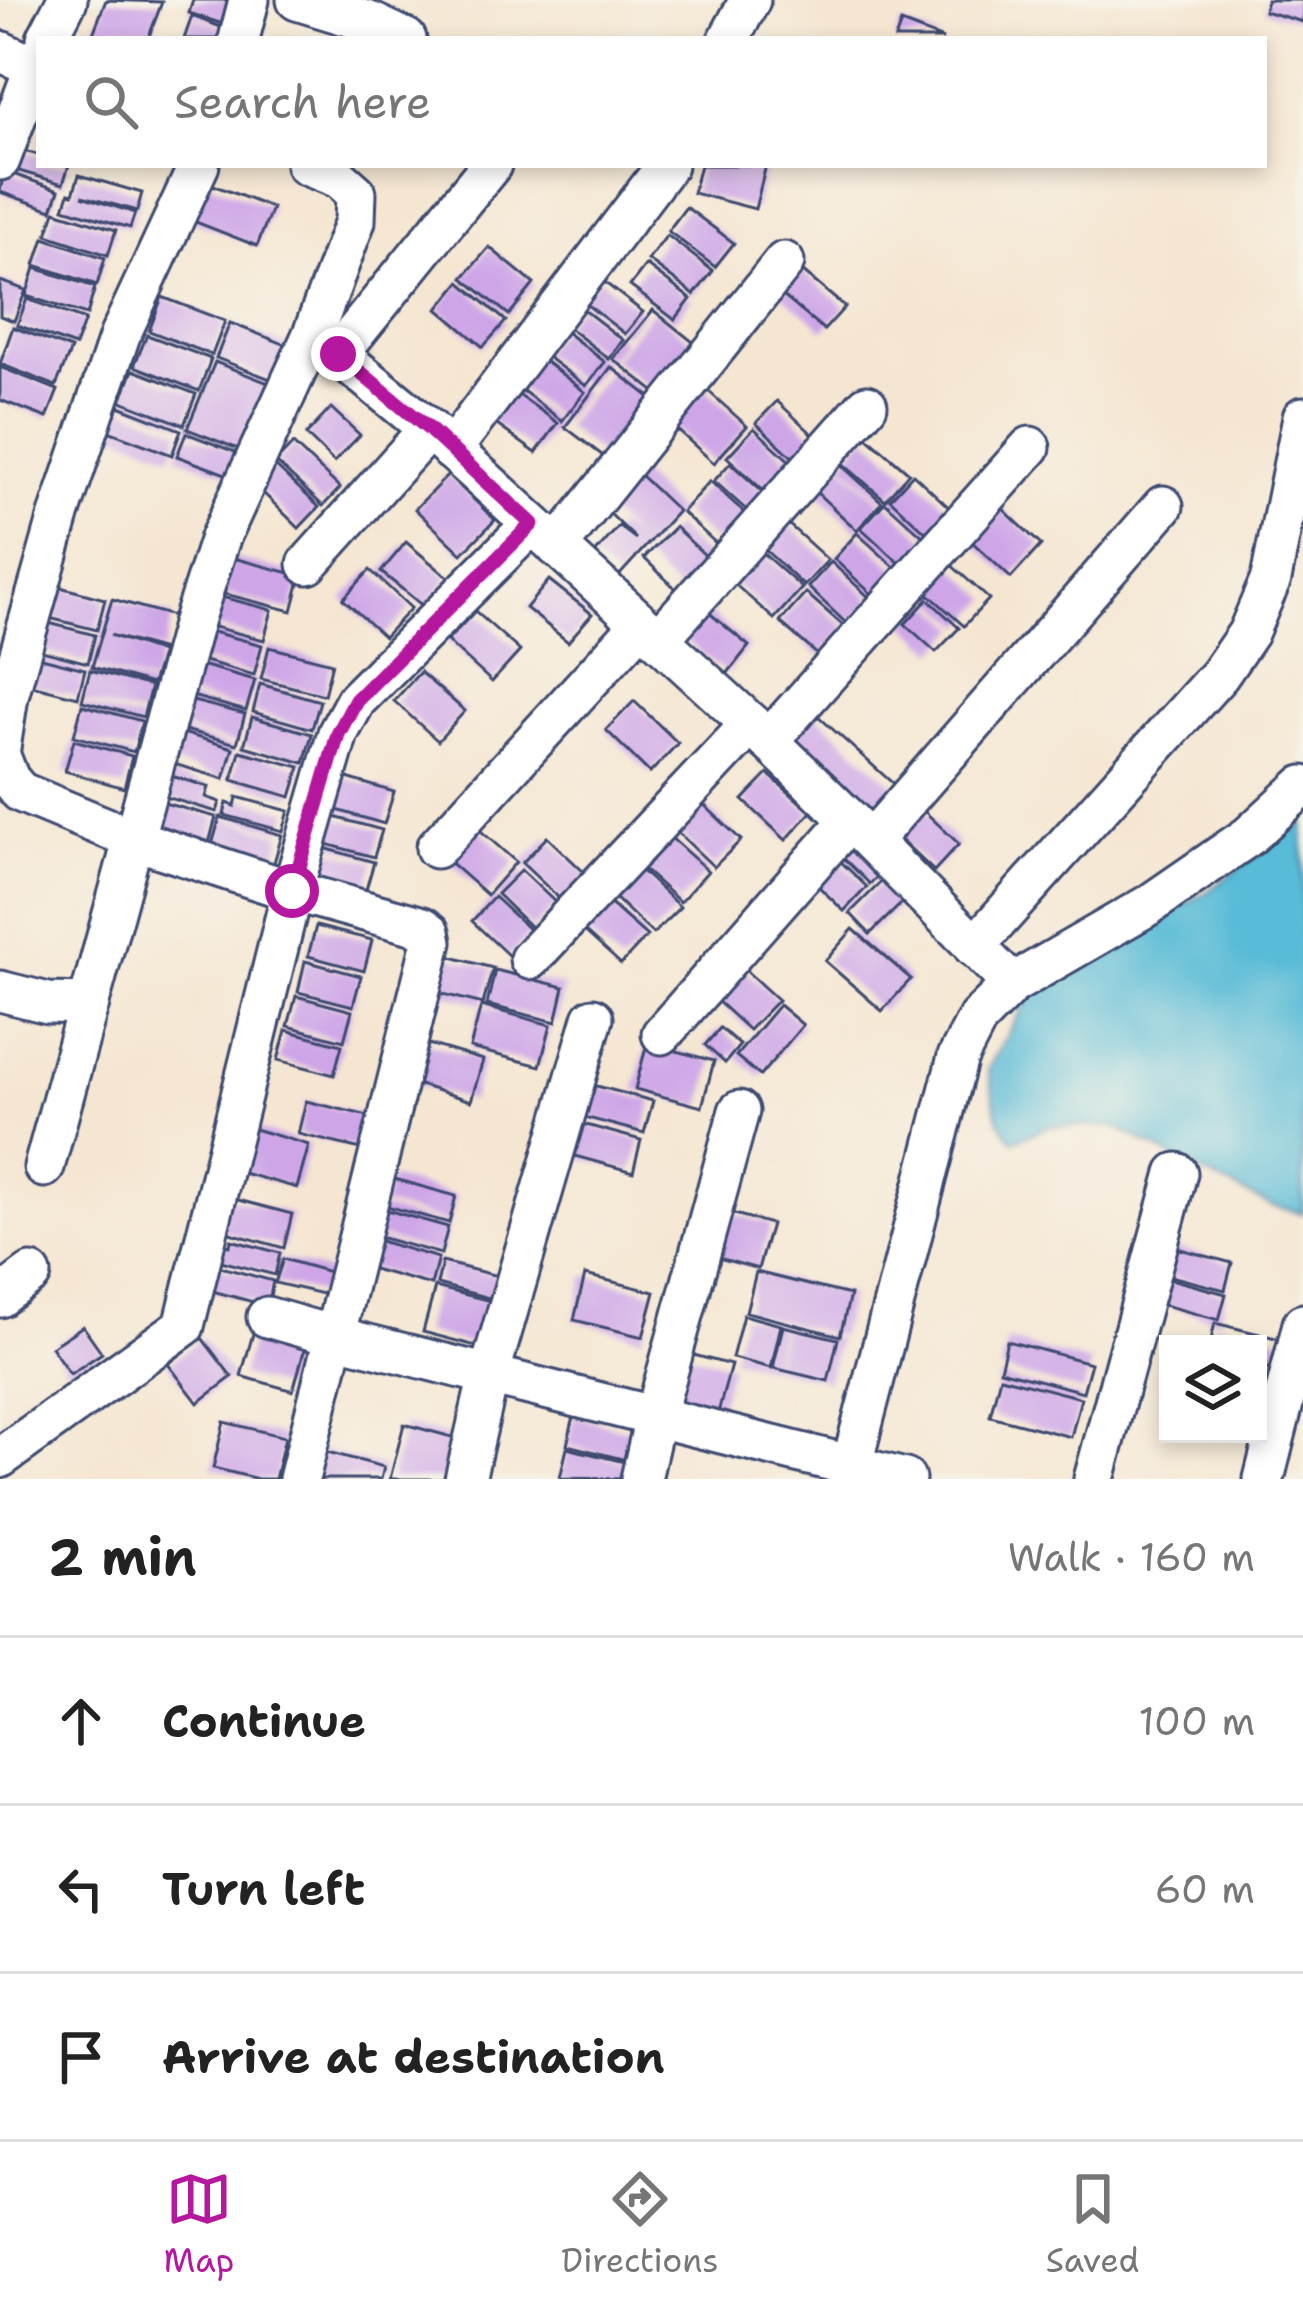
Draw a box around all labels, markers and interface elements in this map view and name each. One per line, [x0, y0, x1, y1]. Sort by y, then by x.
search box [36, 36, 1267, 168]
icon: search [78, 69, 144, 135]
text: Search here [174, 72, 431, 132]
route end [311, 327, 365, 381]
route start [265, 864, 319, 918]
map controls [1159, 1335, 1267, 1443]
button: layers [1159, 1335, 1267, 1443]
text: 2 min [48, 1523, 197, 1591]
text: Walk · 160 m [1008, 1531, 1255, 1583]
icon: ahead [48, 1688, 114, 1754]
text: Continue [162, 1691, 366, 1751]
text: 100 m [1139, 1695, 1255, 1747]
icon: left [48, 1856, 114, 1922]
text: Turn left [162, 1859, 365, 1919]
text: 60 m [1155, 1863, 1255, 1915]
icon: arrive [48, 2024, 114, 2090]
text: Arrive at destination [162, 2027, 665, 2087]
tab: Map [164, 2166, 234, 2283]
tab: Directions [561, 2166, 719, 2283]
tab: Saved [1046, 2166, 1139, 2283]

